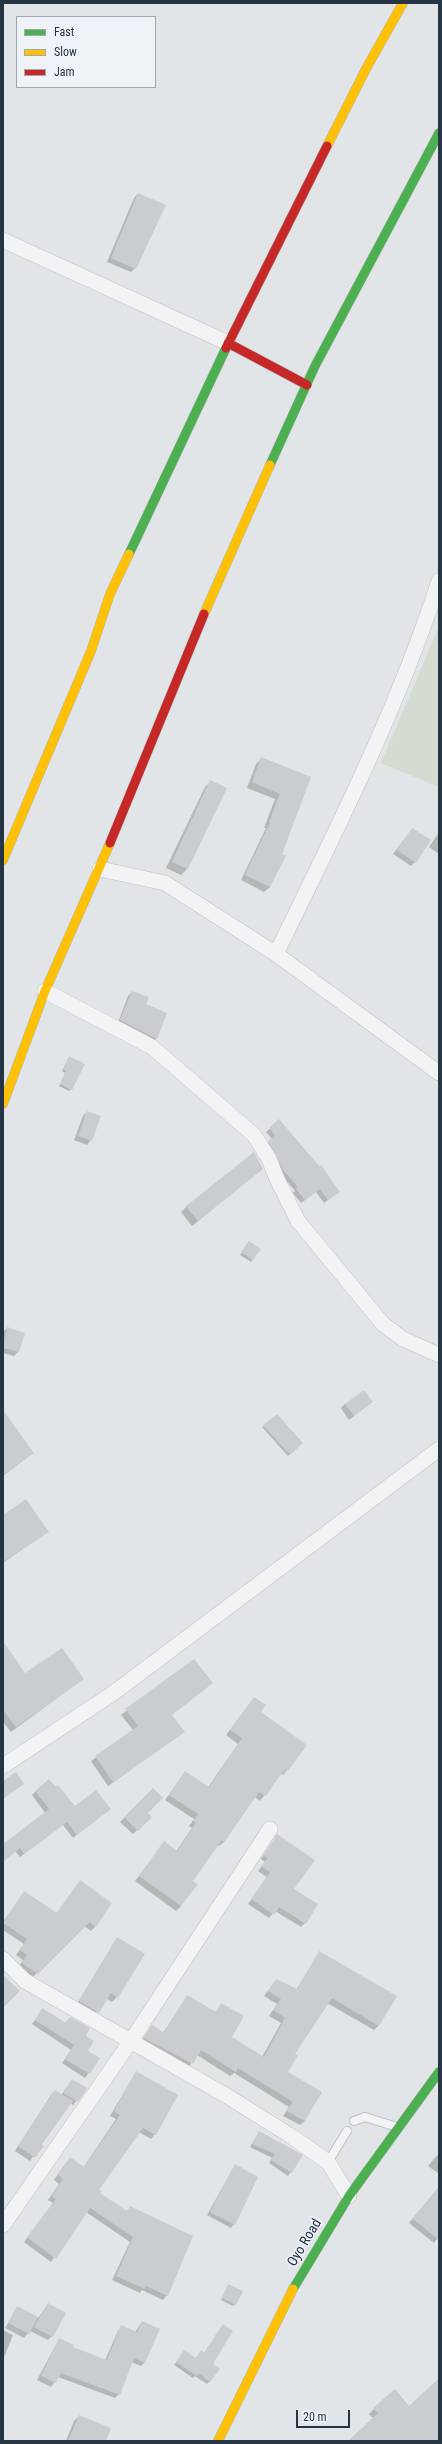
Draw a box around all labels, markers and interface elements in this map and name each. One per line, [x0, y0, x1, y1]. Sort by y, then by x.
legend [16, 16, 156, 88]
text: Fast [54, 25, 74, 39]
text: Slow [54, 45, 77, 59]
text: Jam [54, 65, 75, 79]
street label: Oyo Road [284, 2216, 326, 2270]
scale bar [298, 2402, 352, 2428]
text: 20 m [303, 2410, 327, 2424]

